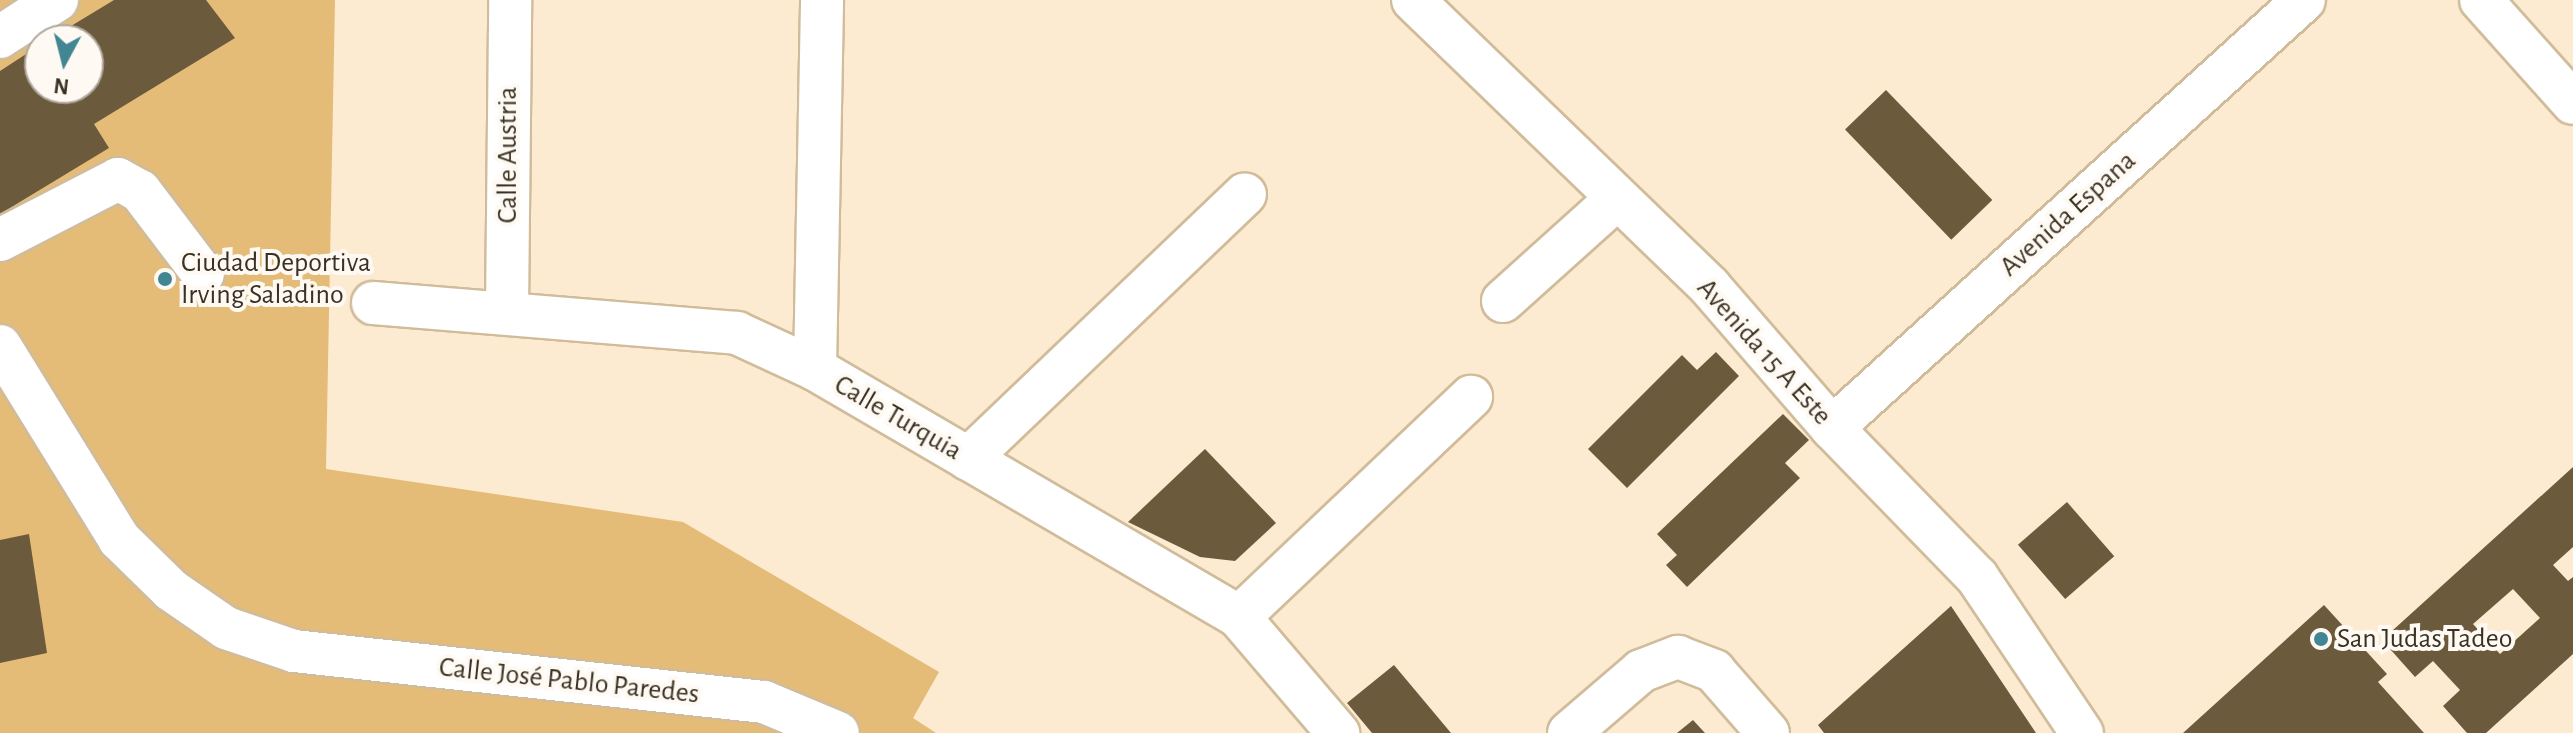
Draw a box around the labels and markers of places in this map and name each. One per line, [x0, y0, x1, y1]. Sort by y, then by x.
place label: Ciudad Deportiva Irving Saladino [181, 246, 371, 312]
marker: Ciudad Deportiva Irving Saladino [156, 270, 174, 288]
place label: San Judas Tadeo [2337, 622, 2512, 656]
marker: San Judas Tadeo [2312, 630, 2330, 648]

